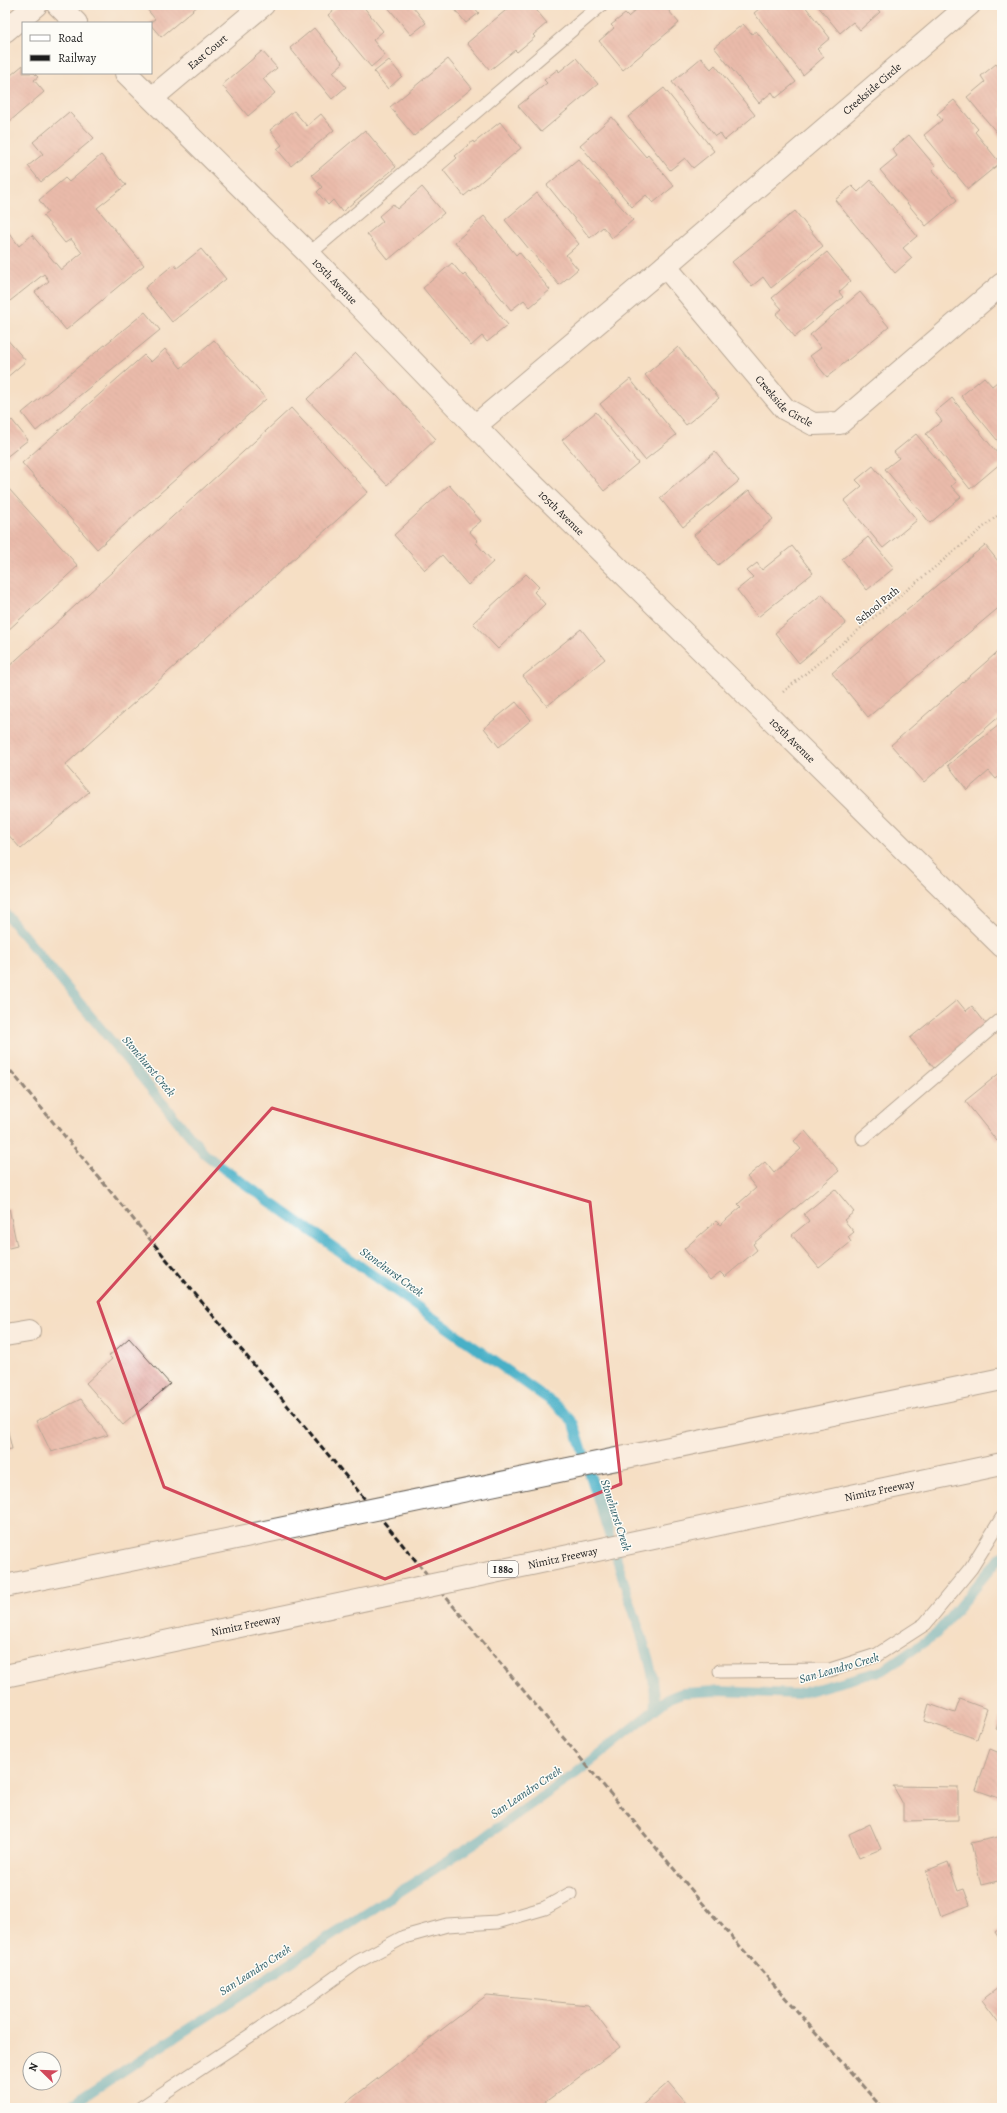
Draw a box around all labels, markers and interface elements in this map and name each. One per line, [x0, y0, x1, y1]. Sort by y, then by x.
legend [22, 22, 152, 74]
text: Road [58, 30, 84, 46]
street label: East Court [184, 31, 231, 73]
text: Railway [58, 50, 97, 66]
street label: Creekside Circle [840, 59, 905, 118]
street label: 105th Avenue [309, 255, 361, 308]
street label: Creekside Circle [752, 372, 815, 431]
street label: 105th Avenue [535, 487, 588, 539]
street label: School Path [852, 583, 903, 628]
street label: 105th Avenue [766, 714, 819, 766]
water label: Stonehurst Creek [119, 1032, 180, 1100]
water label: Stonehurst Creek [357, 1244, 428, 1301]
street label: Nimitz Freeway [843, 1476, 916, 1505]
water label: Stonehurst Creek [597, 1477, 635, 1554]
street label: Nimitz Freeway [526, 1543, 599, 1573]
road number: I 880 [488, 1561, 518, 1577]
street label: Nimitz Freeway [209, 1611, 282, 1640]
water label: San Leandro Creek [797, 1649, 881, 1687]
water label: San Leandro Creek [487, 1762, 565, 1822]
water label: San Leandro Creek [216, 1940, 294, 1999]
north arrow [22, 2051, 62, 2091]
text: N [25, 2061, 42, 2074]

